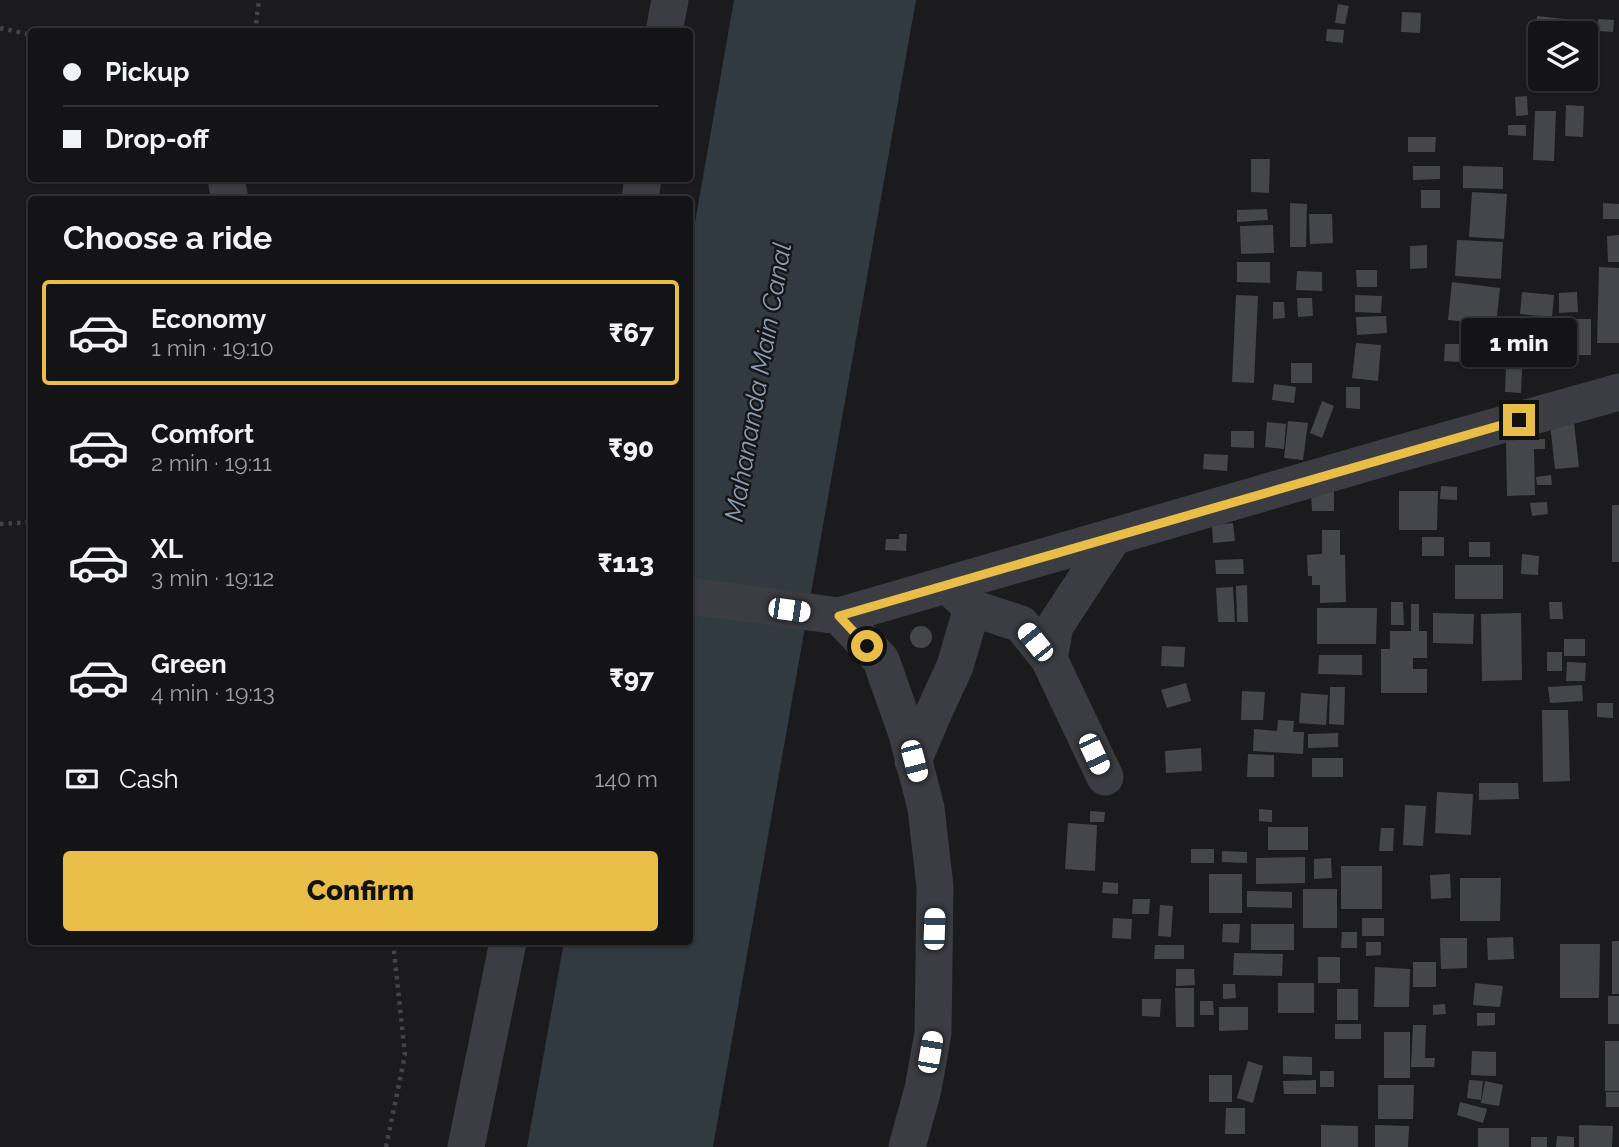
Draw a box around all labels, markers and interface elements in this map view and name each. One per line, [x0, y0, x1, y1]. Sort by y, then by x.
map controls [1528, 21, 1598, 91]
button: layers [1528, 21, 1598, 91]
text: Pickup [105, 57, 190, 87]
text: Drop-off [105, 124, 209, 154]
text: Choose a ride [63, 219, 272, 256]
water label: Mahananda Main Canal [719, 240, 797, 524]
icon: car [67, 301, 130, 364]
text: Economy [151, 304, 266, 334]
text: ₹67 [609, 318, 654, 348]
callout: 1 min [1461, 318, 1577, 368]
text: 1 min [1489, 329, 1549, 356]
text: 1 min · 19:10 [151, 334, 274, 361]
route end [1503, 404, 1535, 436]
icon: car [67, 416, 130, 479]
text: Comfort [151, 419, 254, 449]
text: ₹90 [608, 433, 654, 463]
text: 2 min · 19:11 [151, 449, 272, 476]
icon: car [67, 531, 130, 594]
text: XL [151, 534, 183, 564]
text: ₹113 [598, 548, 654, 578]
text: 3 min · 19:12 [151, 564, 274, 591]
car [767, 597, 812, 623]
car [1014, 619, 1057, 665]
route start [851, 630, 883, 662]
icon: car [67, 646, 130, 709]
text: Green [151, 649, 227, 679]
text: ₹97 [609, 663, 654, 693]
text: 4 min · 19:13 [151, 679, 275, 706]
car [1076, 731, 1113, 777]
car [899, 738, 930, 784]
icon: cash [63, 760, 101, 798]
text: Cash [119, 764, 179, 794]
text: 140 m [595, 765, 658, 792]
button: Confirm [63, 851, 658, 931]
car [923, 908, 946, 950]
car [917, 1029, 944, 1075]

